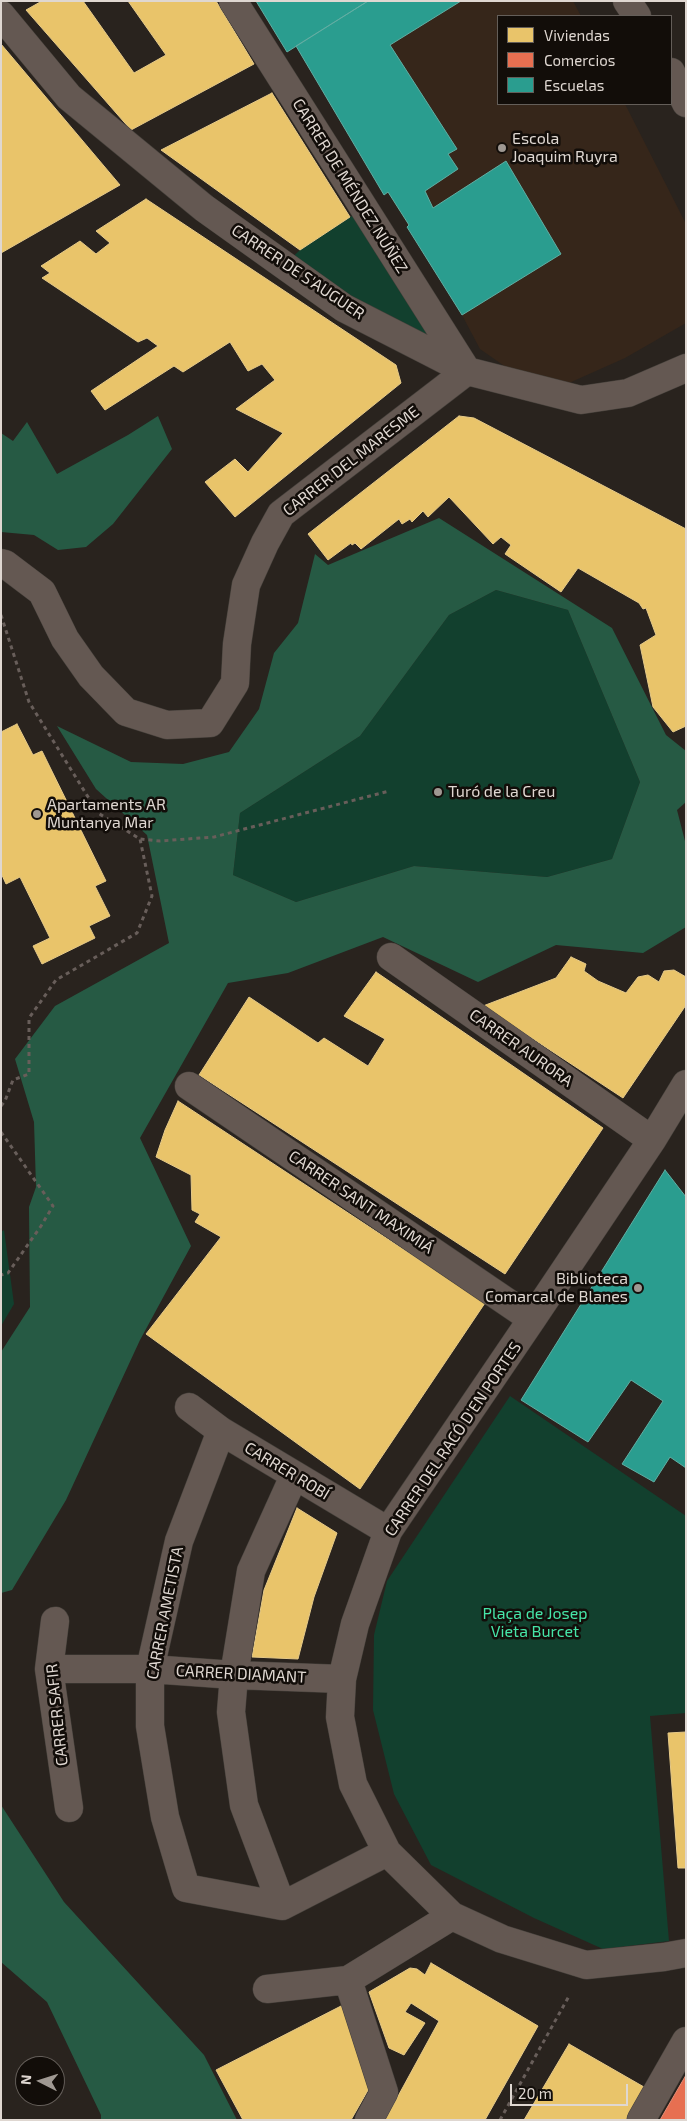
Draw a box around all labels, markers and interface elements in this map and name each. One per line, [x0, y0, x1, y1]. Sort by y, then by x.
legend [497, 15, 672, 105]
text: Viviendas [544, 26, 610, 44]
text: Comercios [544, 51, 615, 69]
text: Escuelas [544, 76, 604, 94]
street label: CARRER DE MÉNDEZ NÚÑEZ [288, 95, 412, 277]
place label: Escola Joaquim Ruyra [512, 129, 618, 167]
marker: Escola Joaquim Ruyra [496, 142, 508, 154]
street label: CARRER DE S'AUGUER [228, 220, 368, 324]
street label: CARRER DEL MARESME [279, 402, 423, 520]
place label: Turó de la Creu [448, 782, 555, 802]
marker: Turó de la Creu [432, 786, 444, 798]
place label: Apartaments AR Muntanya Mar [47, 795, 166, 833]
marker: Apartaments AR Muntanya Mar [31, 808, 43, 820]
street label: CARRER AURORA [465, 1005, 577, 1091]
street label: CARRER SANT MAXIMIÁ [285, 1146, 437, 1258]
place label: Biblioteca Comarcal de Blanes [485, 1269, 628, 1307]
marker: Biblioteca Comarcal de Blanes [632, 1282, 644, 1294]
street label: CARRER DEL RACÓ D'EN PORTES [381, 1338, 525, 1540]
street label: CARRER ROBÍ [241, 1438, 333, 1504]
street label: CARRER AMETISTA [143, 1545, 187, 1681]
park label: Plaça de Josep Vieta Burcet [482, 1604, 588, 1642]
street label: CARRER DIAMANT [175, 1661, 307, 1687]
street label: CARRER SAFIR [42, 1663, 72, 1767]
north arrow [15, 2056, 65, 2106]
text: N [17, 2074, 34, 2086]
scale bar [512, 2074, 630, 2106]
text: 20 m [518, 2084, 552, 2102]

